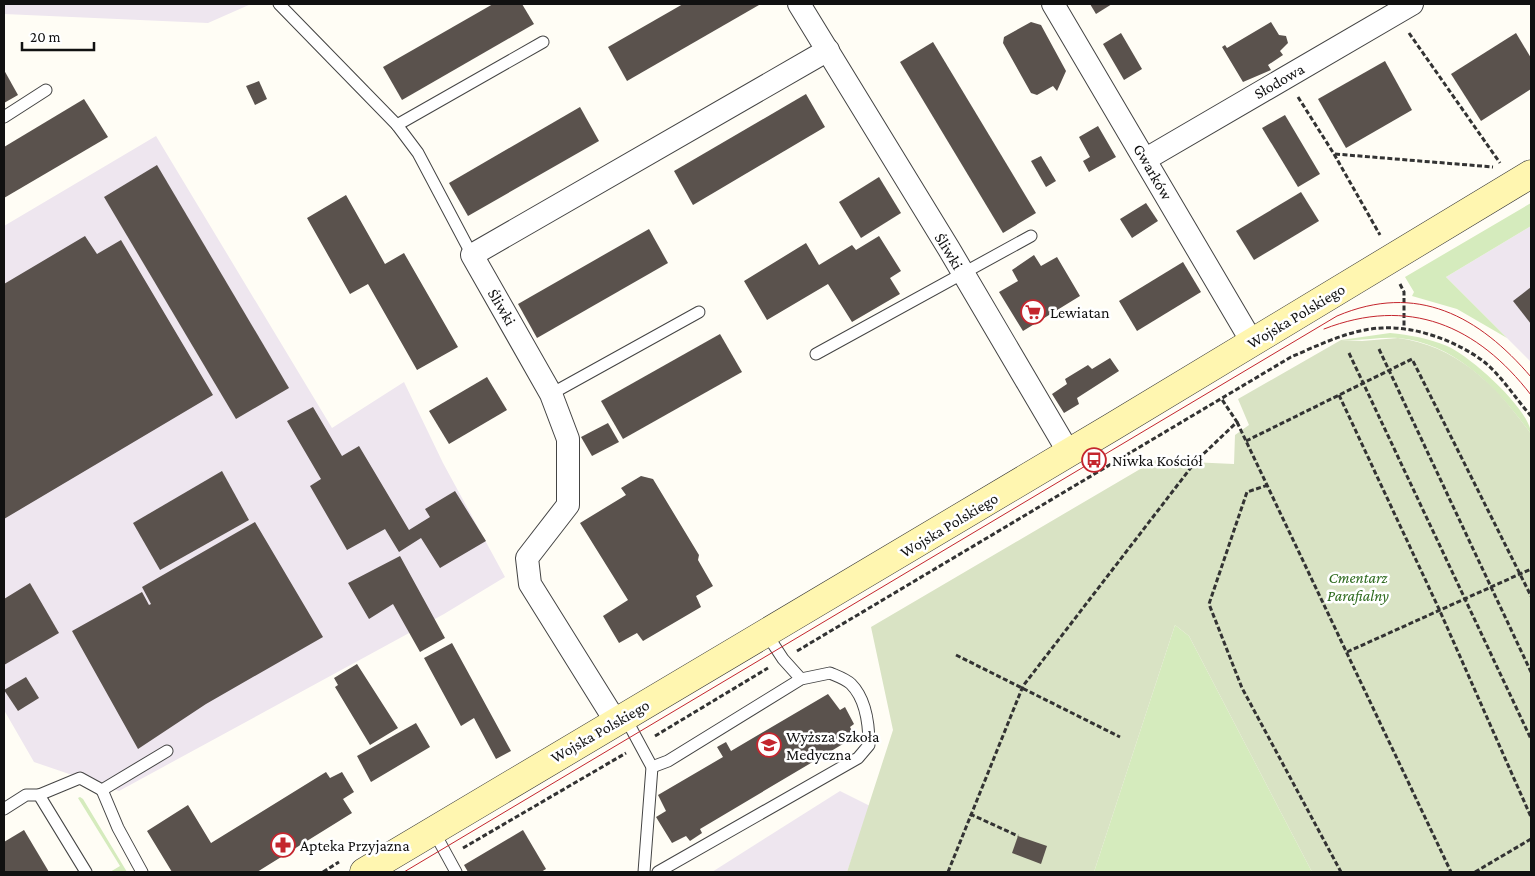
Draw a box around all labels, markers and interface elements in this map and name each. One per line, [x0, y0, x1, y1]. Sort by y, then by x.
scale bar [22, 20, 95, 52]
text: 20 m [30, 29, 61, 45]
street label: Słodowa [1251, 60, 1308, 102]
street label: Gwarków [1130, 141, 1176, 203]
street label: Śliwki [932, 230, 966, 272]
street label: Wojska Polskiego [1244, 280, 1348, 353]
street label: Śliwki [485, 286, 519, 328]
supermarket icon: Lewiatan [1020, 299, 1046, 325]
place label: Lewiatan [1050, 304, 1110, 321]
bus stop icon: Niwka Kościół [1081, 447, 1107, 473]
place label: Niwka Kościół [1112, 452, 1203, 469]
street label: Wojska Polskiego [897, 489, 1001, 562]
park label: Cmentarz Parafialny [1327, 569, 1389, 605]
street label: Wojska Polskiego [548, 696, 653, 767]
place label: Wyższa Szkoła Medyczna [786, 728, 880, 764]
school or university icon: Wyższa Szkoła Medyczna [756, 732, 782, 758]
pharmacy icon: Apteka Przyjazna [270, 832, 296, 858]
place label: Apteka Przyjazna [300, 837, 410, 855]

